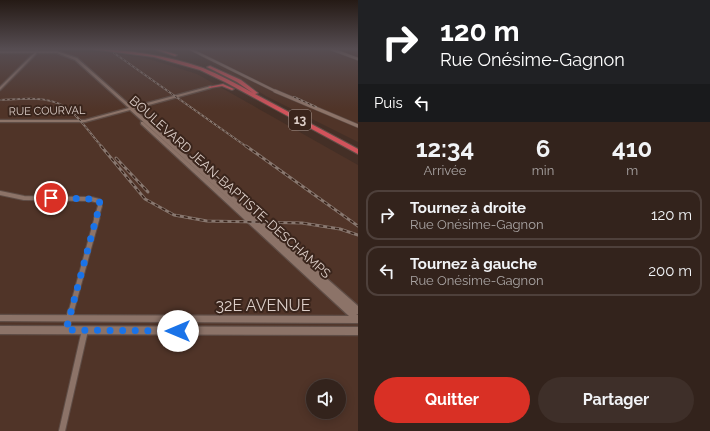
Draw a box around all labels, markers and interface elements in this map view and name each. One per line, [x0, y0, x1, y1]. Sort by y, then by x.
text: 120 m [440, 15, 520, 48]
icon: right [374, 16, 426, 68]
text: Rue Onésime-Gagnon [440, 49, 625, 70]
icon: left [411, 92, 433, 114]
street label: BOULEVARD JEAN-BAPTISTE-DESCHAMPS [126, 93, 334, 281]
text: Puis [374, 94, 403, 112]
street label: RUE COURVAL [9, 104, 86, 118]
road number: 13 [289, 110, 311, 130]
text: 12:34 [416, 134, 474, 163]
text: 6 [536, 134, 550, 163]
text: 410 [612, 134, 652, 163]
text: Arrivée [424, 163, 466, 178]
text: min [532, 163, 554, 178]
text: m [626, 163, 638, 178]
pin [34, 181, 68, 215]
icon: arrive [40, 187, 62, 209]
text: Tournez à droite [410, 199, 526, 217]
icon: right [376, 204, 398, 226]
text: 120 m [651, 206, 692, 224]
text: Rue Onésime-Gagnon [410, 217, 543, 232]
text: Tournez à gauche [410, 255, 537, 273]
icon: left [376, 260, 398, 282]
text: 200 m [648, 262, 692, 280]
text: Rue Onésime-Gagnon [410, 273, 543, 288]
street label: 32E AVENUE [216, 296, 311, 315]
position arrow [157, 310, 199, 352]
button: Quitter [374, 377, 530, 423]
button: Partager [538, 377, 694, 423]
map controls [306, 379, 346, 419]
button: sound [306, 379, 346, 419]

